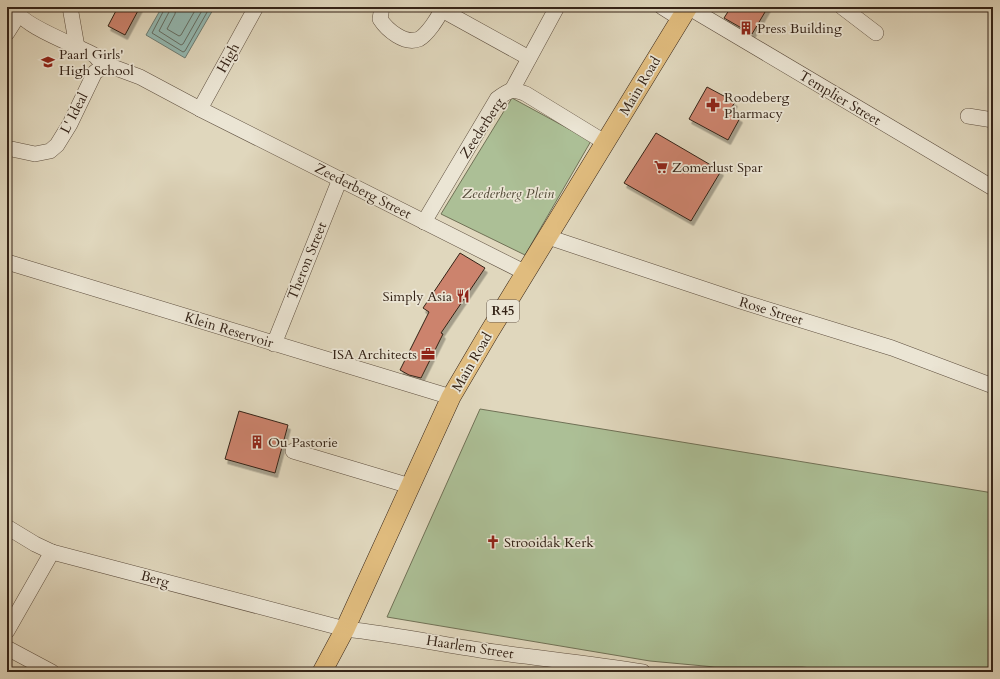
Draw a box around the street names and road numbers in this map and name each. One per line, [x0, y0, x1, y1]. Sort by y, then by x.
street label: High [212, 39, 244, 76]
street label: Main Road [615, 53, 665, 119]
street label: Templier Street [796, 66, 885, 130]
street label: L' Ideal [56, 89, 93, 137]
street label: Zeederberg [455, 94, 509, 162]
street label: Zeederberg Street [312, 159, 415, 224]
street label: Theron Street [283, 219, 331, 303]
street label: Rose Street [737, 292, 806, 330]
road number: R45 [487, 300, 519, 322]
street label: Klein Reservoir [182, 307, 277, 353]
street label: Main Road [447, 328, 497, 395]
street label: Berg [139, 566, 172, 592]
street label: Haarlem Street [425, 631, 516, 663]

